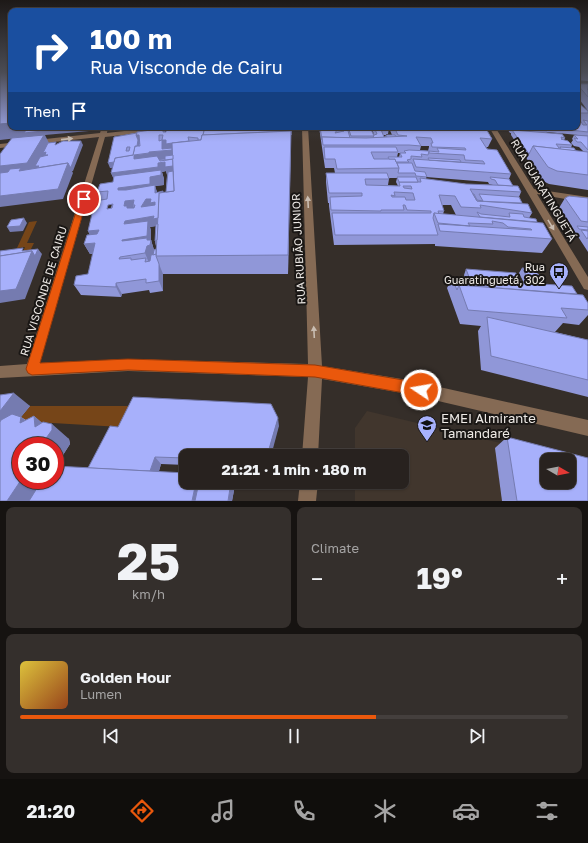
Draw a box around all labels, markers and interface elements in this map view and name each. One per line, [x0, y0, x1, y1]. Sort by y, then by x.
text: 100 m [90, 22, 172, 55]
icon: right [24, 24, 76, 76]
text: Rua Visconde de Cairu [90, 56, 283, 78]
icon: arrive [68, 100, 90, 122]
text: Then [24, 102, 60, 120]
one-way arrow [61, 136, 73, 142]
street label: RUA GUARATINGUETÁ [508, 137, 580, 244]
pin [67, 182, 101, 216]
icon: arrive [73, 188, 95, 210]
street label: RUA RUBIÃO JUNIOR [289, 193, 307, 305]
one-way arrow [305, 195, 311, 208]
one-way arrow [547, 220, 555, 230]
street label: RUA VISCONDE DE CAIRU [17, 225, 69, 357]
place label: Rua Guaratinguetá, 302 [444, 260, 545, 286]
bus stop icon: Rua Guaratinguetá, 302 [548, 261, 570, 289]
one-way arrow [310, 326, 317, 338]
position arrow [400, 369, 442, 411]
place label: EMEI Almirante Tamandaré [441, 410, 536, 441]
school or university icon: EMEI Almirante Tamandaré [416, 414, 438, 442]
speed limit sign: 30 [12, 437, 64, 489]
north arrow [540, 453, 576, 489]
map controls [540, 453, 576, 489]
text: 21:21 · 1 min · 180 m [222, 460, 366, 478]
text: 25 [117, 529, 180, 591]
text: Climate [311, 540, 359, 556]
text: 19° [416, 560, 463, 596]
text: − [311, 565, 323, 592]
text: + [556, 565, 568, 592]
text: km/h [132, 586, 165, 602]
text: Golden Hour [80, 668, 171, 686]
text: Lumen [80, 686, 122, 702]
icon: previous [100, 725, 122, 747]
icon: pause [283, 725, 305, 747]
icon: next [466, 725, 488, 747]
icon: directions [128, 797, 156, 825]
icon: music [209, 797, 237, 825]
icon: phone [290, 797, 318, 825]
icon: climate [371, 797, 399, 825]
icon: car [452, 797, 480, 825]
icon: filters [533, 797, 561, 825]
text: 21:20 [27, 800, 75, 822]

